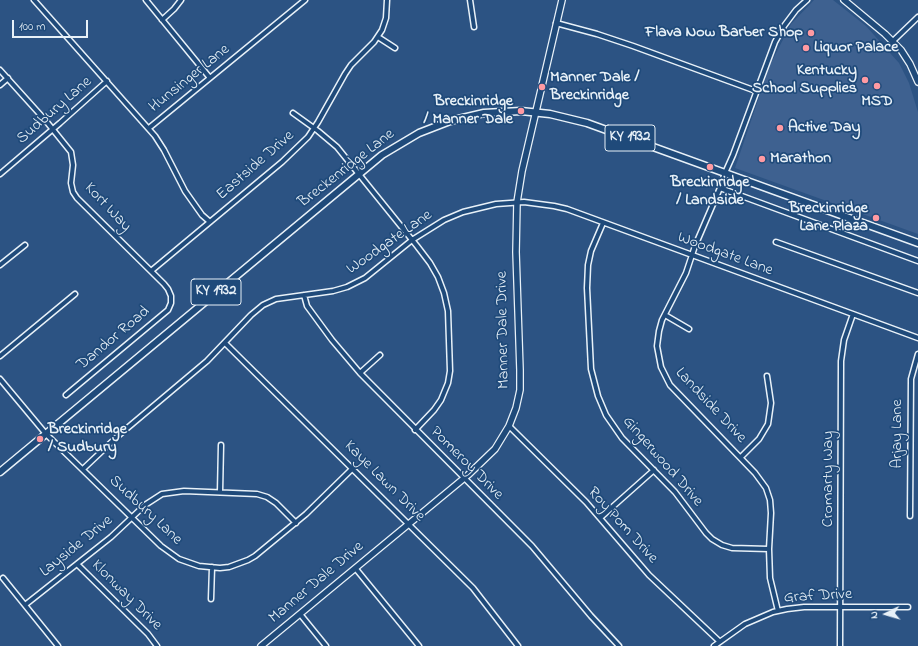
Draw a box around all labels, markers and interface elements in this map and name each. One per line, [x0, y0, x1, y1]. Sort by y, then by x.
scale bar [14, 12, 90, 38]
text: 100 m [19, 18, 46, 36]
place label: Flava Now Barber Shop [645, 23, 803, 43]
marker: Flava Now Barber Shop [806, 28, 816, 38]
place label: Liquor Palace [814, 38, 898, 58]
street label: Hunsinger Lane [146, 41, 234, 117]
marker: Liquor Palace [801, 43, 811, 53]
place label: Kentucky School Supplies [752, 61, 857, 99]
place label: Manner Dale / Breckinridge [550, 68, 639, 106]
street label: Sudbury Lane [13, 73, 97, 149]
marker: Kentucky School Supplies [860, 75, 870, 85]
marker: MSD [872, 81, 882, 91]
marker: Manner Dale / Breckinridge [537, 82, 547, 92]
place label: Breckinridge / Manner Dale [424, 92, 513, 130]
place label: MSD [861, 92, 893, 112]
marker: Breckinridge / Manner Dale [516, 106, 526, 116]
place label: Active Day [788, 118, 860, 138]
marker: Active Day [775, 123, 785, 133]
street label: Breckenridge Lane [295, 125, 399, 213]
road number: KY 1932 [605, 125, 655, 151]
street label: Eastside Drive [213, 127, 299, 205]
place label: Marathon [770, 149, 831, 169]
marker: Marathon [757, 154, 767, 164]
marker: Breckinridge / Landside [705, 162, 715, 172]
place label: Breckinridge / Landside [671, 173, 749, 211]
street label: Kort Way [79, 179, 135, 237]
place label: Breckinridge Lane Plaza [789, 199, 868, 237]
street label: Woodgate Lane [344, 206, 436, 280]
marker: Breckinridge Lane Plaza [871, 213, 881, 223]
street label: Woodgate Lane [675, 229, 775, 281]
street label: Manner Dale Drive [493, 271, 515, 389]
road number: KY 1932 [191, 279, 241, 305]
street label: Dandor Road [74, 303, 154, 375]
street label: Landside Drive [670, 364, 750, 448]
street label: Arjay Lane [888, 399, 908, 469]
street label: Gingerwood Drive [618, 413, 706, 511]
place label: Breckinridge / Sudbury [48, 420, 127, 458]
street label: Pomeroy Drive [425, 423, 507, 505]
street label: Cromarty Way [819, 431, 839, 527]
marker: Breckinridge / Sudbury [35, 434, 45, 444]
street label: Kaye Lawn Drive [339, 437, 429, 527]
street label: Sudbury Lane [104, 472, 186, 550]
street label: Roy Pom Drive [583, 484, 661, 568]
street label: Layside Drive [37, 512, 117, 582]
street label: Manner Dale Drive [266, 538, 368, 628]
street label: Klonway Drive [87, 557, 165, 635]
street label: Graf Drive [783, 586, 853, 608]
north arrow [866, 594, 906, 634]
text: N [866, 611, 882, 619]

